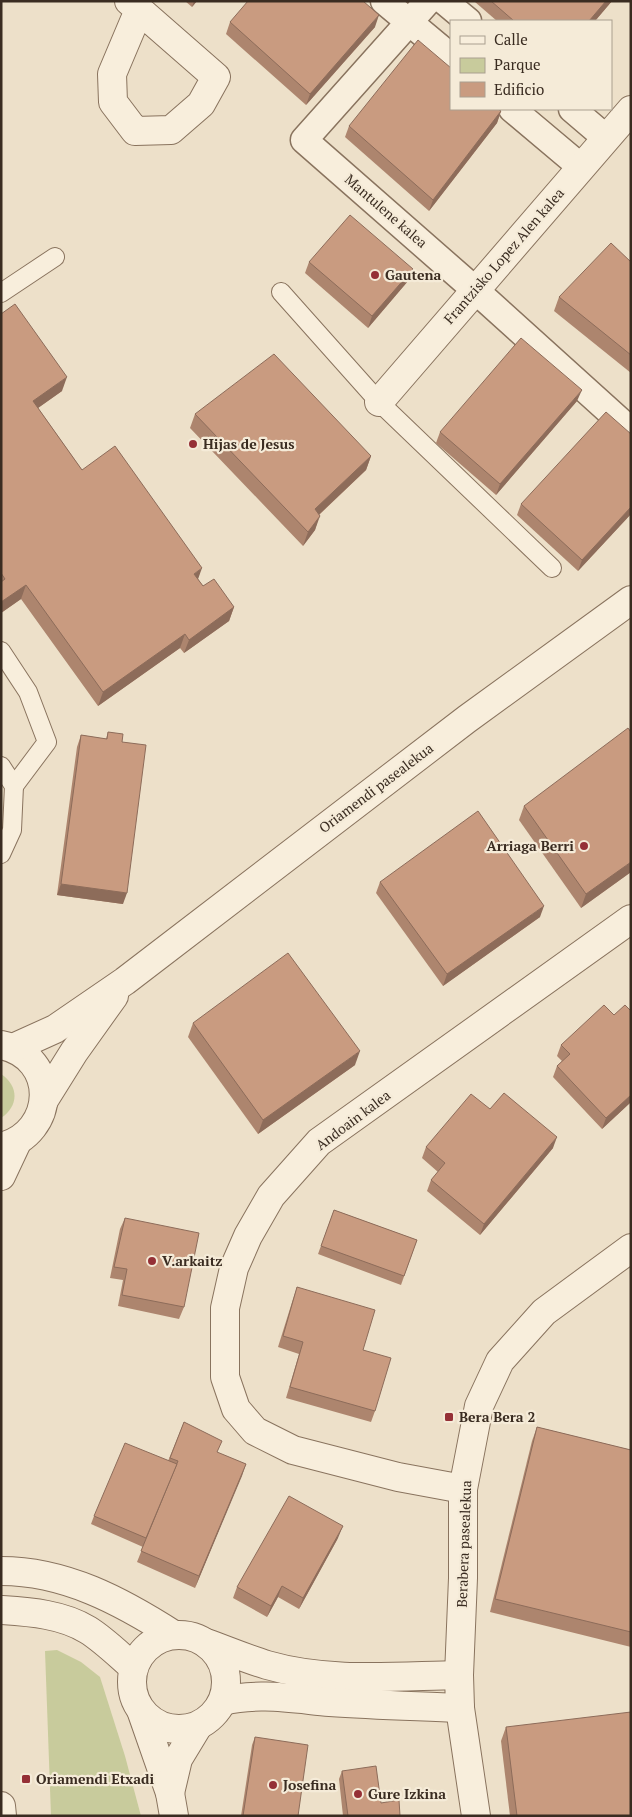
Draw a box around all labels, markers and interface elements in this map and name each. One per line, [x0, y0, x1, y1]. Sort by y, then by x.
legend [450, 20, 612, 110]
text: Calle [494, 29, 528, 49]
text: Parque [494, 54, 541, 74]
text: Edificio [494, 79, 544, 99]
street label: Mantulene kalea [341, 170, 432, 252]
street label: Frantzisko Lopez Alen kalea [439, 184, 568, 328]
place label: Gautena [385, 265, 442, 284]
marker: Gautena [369, 269, 381, 281]
place label: Hijas de Jesus [203, 434, 294, 453]
marker: Hijas de Jesus [187, 438, 199, 450]
street label: Oriamendi pasealekua [315, 738, 437, 837]
place label: Arriaga Berri [486, 836, 574, 855]
marker: Arriaga Berri [578, 840, 590, 852]
street label: Andoain kalea [311, 1085, 394, 1154]
place label: V.arkaitz [162, 1251, 222, 1270]
marker: V.arkaitz [146, 1255, 158, 1267]
place label: Bera Bera 2 [459, 1407, 535, 1426]
marker: Bera Bera 2 [443, 1411, 455, 1423]
street label: Berabera pasealekua [452, 1480, 475, 1608]
place label: Oriamendi Etxadi [36, 1769, 154, 1788]
marker: Oriamendi Etxadi [20, 1773, 32, 1785]
place label: Josefina [283, 1775, 337, 1794]
marker: Josefina [267, 1779, 279, 1791]
place label: Gure Izkina [368, 1784, 446, 1803]
marker: Gure Izkina [352, 1788, 364, 1800]

